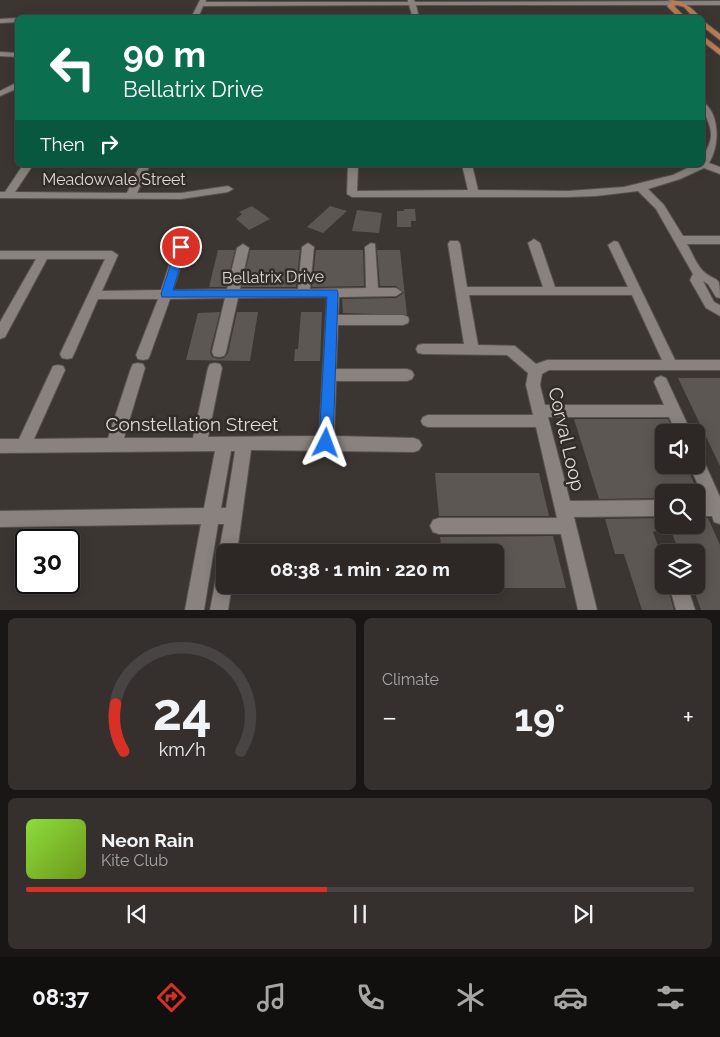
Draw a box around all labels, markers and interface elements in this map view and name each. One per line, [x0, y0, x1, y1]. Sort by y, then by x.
text: 90 m [123, 34, 206, 75]
icon: left [40, 35, 105, 100]
text: Bellatrix Drive [123, 76, 264, 102]
icon: right [95, 130, 123, 158]
text: Then [40, 133, 85, 155]
street label: Meadowvale Street [42, 170, 186, 189]
pin [160, 226, 202, 268]
icon: arrive [167, 233, 195, 261]
street label: Bellatrix Drive [222, 267, 324, 287]
street label: Corval Loop [544, 385, 590, 493]
street label: Constellation Street [106, 413, 279, 435]
position arrow [299, 416, 351, 468]
map controls [655, 424, 705, 594]
button: sound [655, 424, 705, 474]
button: search [655, 484, 705, 534]
speed limit sign: 30 [15, 529, 80, 594]
button: layers [655, 544, 705, 594]
text: 08:38 · 1 min · 220 m [270, 558, 450, 580]
text: Climate [382, 670, 439, 689]
text: 24 [152, 681, 212, 742]
text: 19° [514, 695, 565, 740]
text: − [382, 701, 397, 734]
text: + [682, 701, 694, 734]
text: km/h [158, 739, 206, 760]
text: Neon Rain [101, 829, 194, 851]
text: Kite Club [101, 851, 168, 870]
icon: previous [123, 900, 151, 928]
icon: pause [346, 900, 374, 928]
icon: next [569, 900, 597, 928]
icon: directions [154, 980, 189, 1015]
icon: music [254, 980, 289, 1015]
icon: phone [353, 980, 388, 1015]
icon: climate [453, 980, 488, 1015]
icon: car [553, 980, 588, 1015]
icon: filters [653, 980, 688, 1015]
text: 08:37 [32, 984, 89, 1010]

